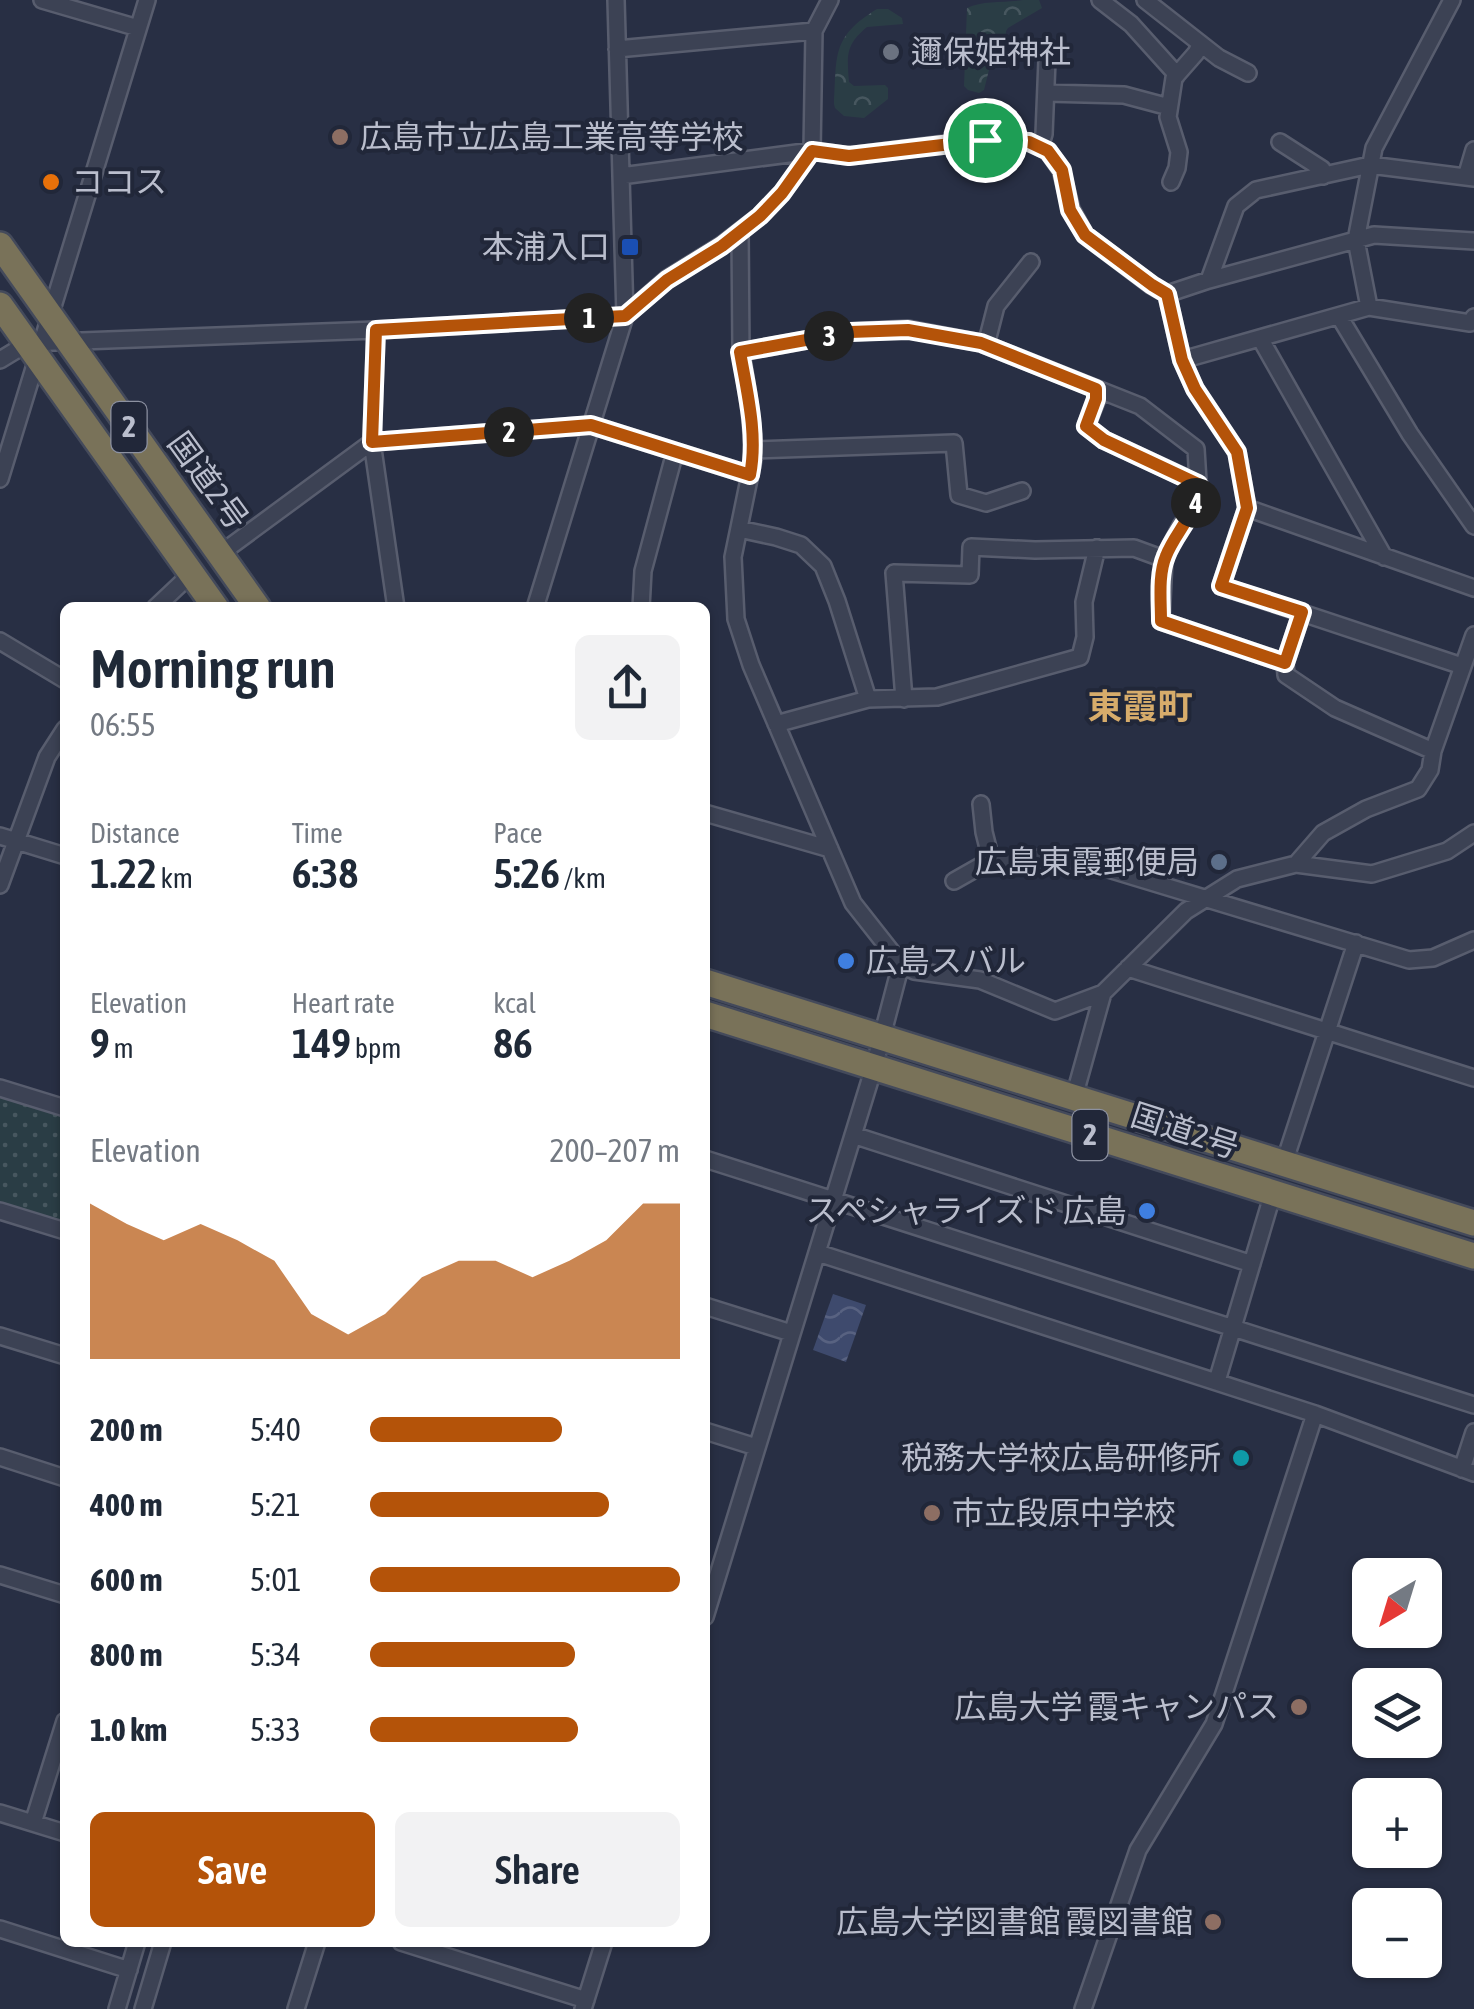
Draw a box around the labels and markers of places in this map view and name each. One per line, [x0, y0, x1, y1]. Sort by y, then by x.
place label: 邇保姫神社 [911, 33, 1071, 70]
marker: 邇保姫神社 [880, 41, 902, 63]
pin [943, 98, 1028, 183]
place label: 広島市立広島工業高等学校 [360, 118, 744, 155]
marker: 広島市立広島工業高等学校 [329, 126, 351, 148]
place label: ココス [71, 163, 167, 200]
marker: ココス [40, 171, 62, 193]
place label: 本浦入口 [482, 228, 610, 265]
marker: 本浦入口 [619, 236, 641, 258]
pin: 1 [564, 293, 614, 343]
pin: 3 [804, 311, 854, 361]
pin: 2 [484, 407, 534, 457]
pin: 4 [1171, 478, 1221, 528]
place label: 広島東霞郵便局 [975, 843, 1199, 880]
marker: 広島東霞郵便局 [1208, 851, 1230, 873]
place label: 広島スバル [866, 942, 1026, 979]
marker: 広島スバル [835, 950, 857, 972]
place label: スペシャライズド 広島 [806, 1192, 1127, 1229]
marker: スペシャライズド 広島 [1136, 1200, 1158, 1222]
place label: 税務大学校広島研修所 [901, 1439, 1221, 1476]
marker: 税務大学校広島研修所 [1230, 1447, 1252, 1469]
place label: 市立段原中学校 [952, 1494, 1176, 1531]
marker: 市立段原中学校 [921, 1502, 943, 1524]
place label: 広島大学 霞キャンパス [955, 1688, 1279, 1725]
marker: 広島大学 霞キャンパス [1288, 1696, 1310, 1718]
place label: 広島大学図書館 霞図書館 [837, 1903, 1193, 1940]
marker: 広島大学図書館 霞図書館 [1202, 1911, 1224, 1933]

